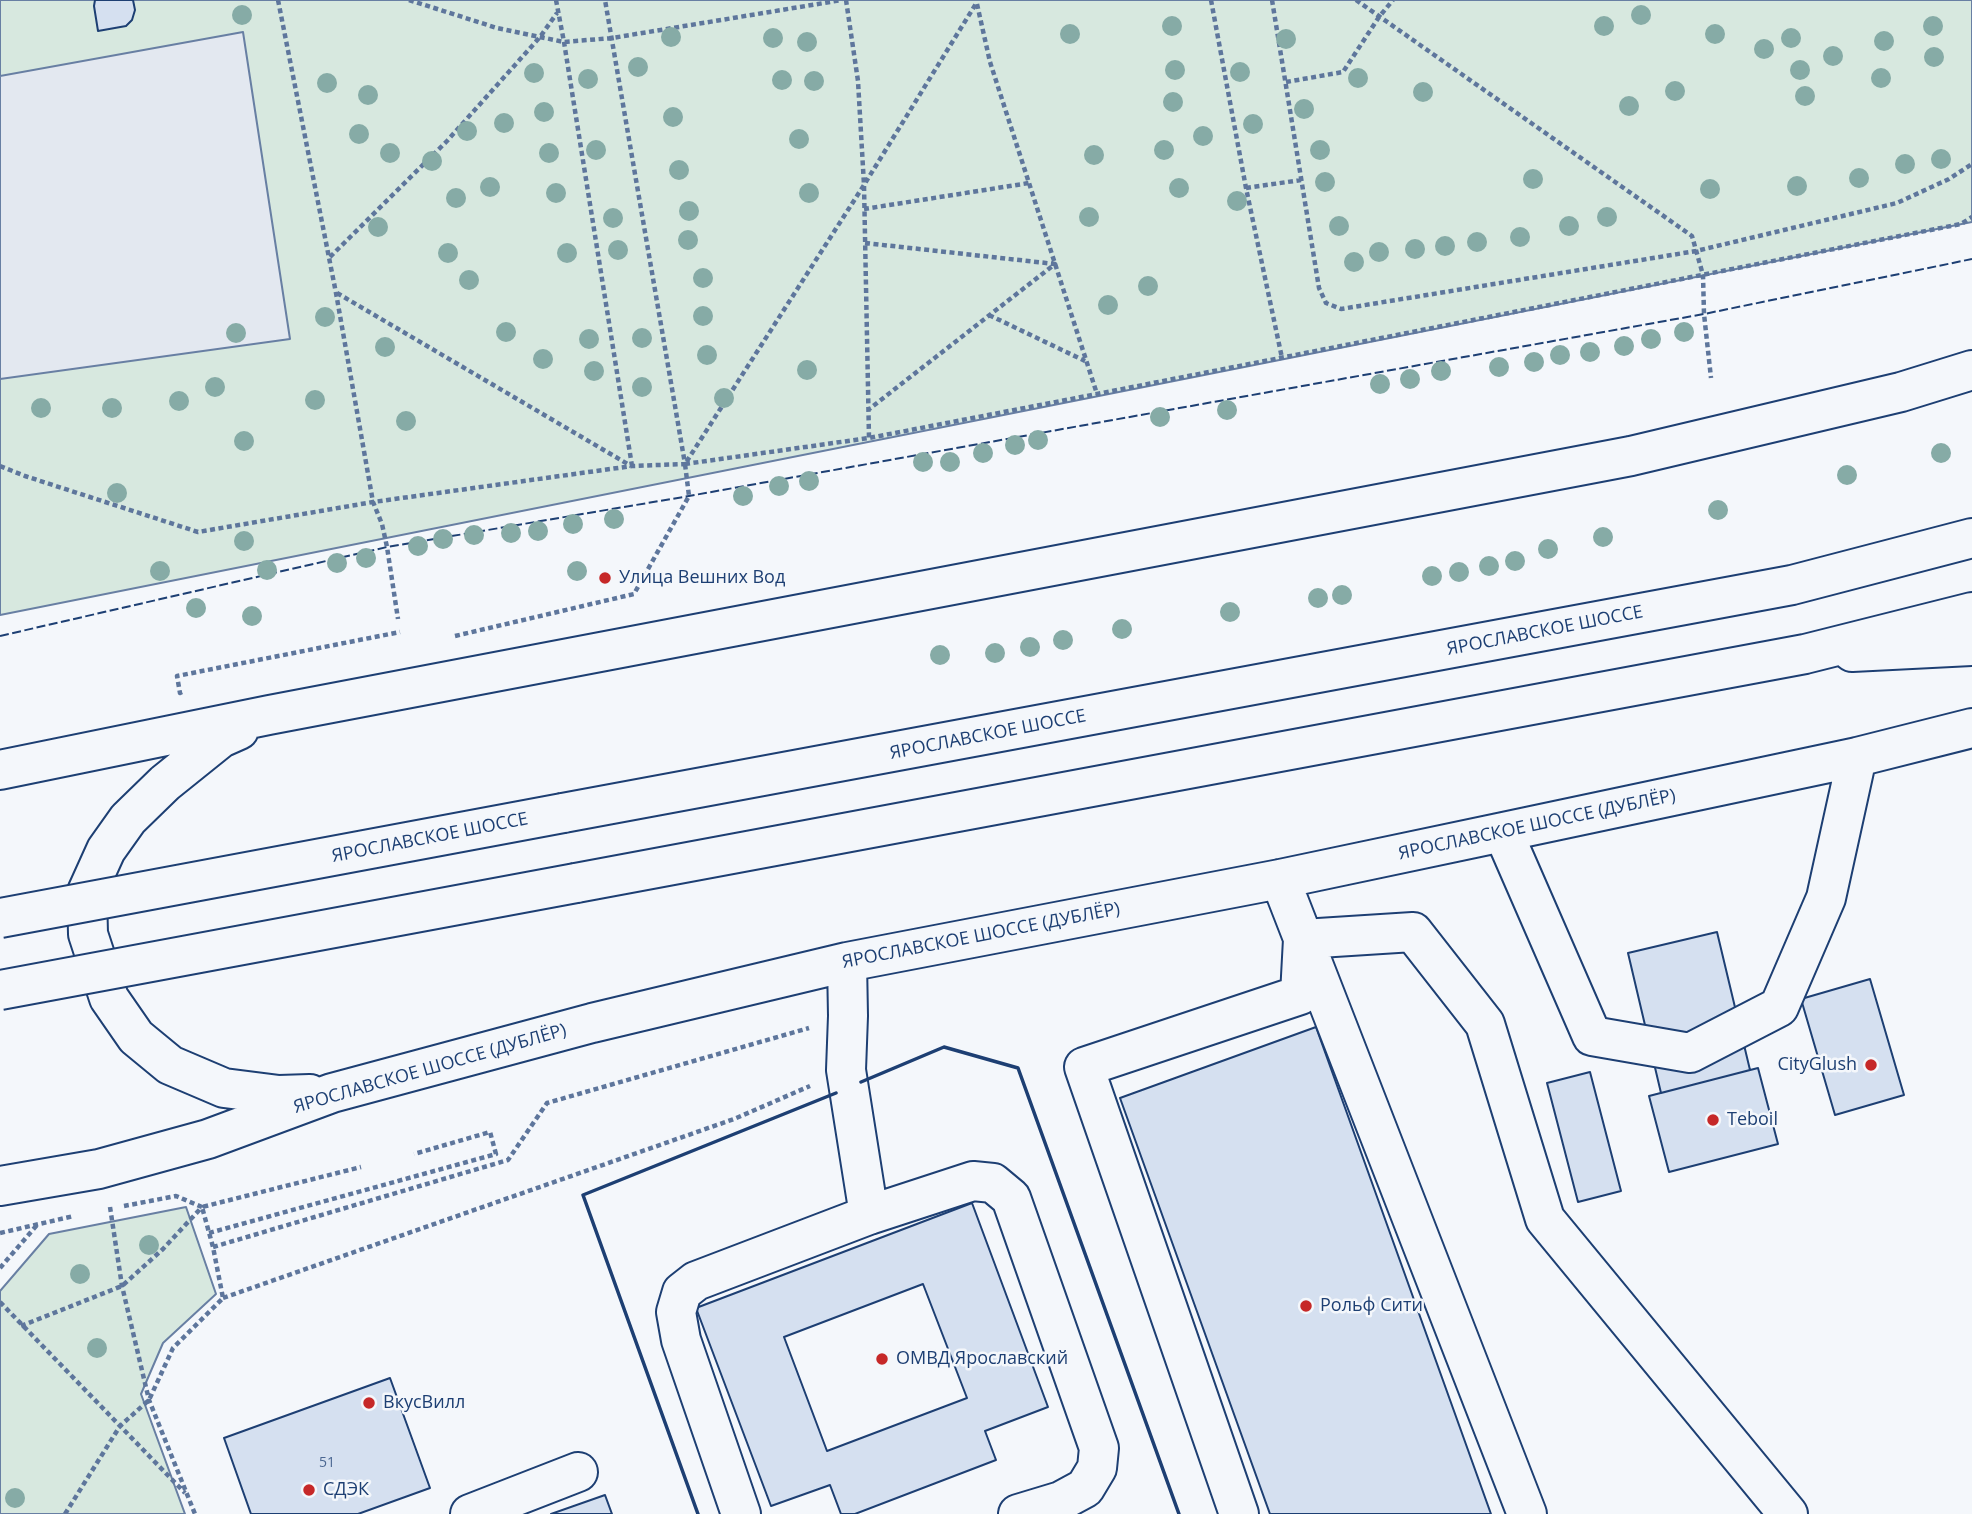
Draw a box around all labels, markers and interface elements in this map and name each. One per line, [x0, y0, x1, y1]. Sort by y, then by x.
place label: Улица Вешних Вод [619, 567, 785, 589]
marker: Улица Вешних Вод [597, 570, 613, 586]
street label: ЯРОСЛАВСКОЕ ШОССЕ [1445, 601, 1645, 661]
street label: ЯРОСЛАВСКОЕ ШОССЕ [888, 705, 1088, 765]
street label: ЯРОСЛАВСКОЕ ШОССЕ (ДУБЛЁР) [1397, 785, 1677, 865]
street label: ЯРОСЛАВСКОЕ ШОССЕ [330, 808, 530, 868]
street label: ЯРОСЛАВСКОЕ ШОССЕ (ДУБЛЁР) [840, 898, 1122, 974]
street label: ЯРОСЛАВСКОЕ ШОССЕ (ДУБЛЁР) [291, 1020, 569, 1118]
place label: CityGlush [1777, 1054, 1857, 1076]
marker: CityGlush [1863, 1057, 1879, 1073]
place label: Teboil [1727, 1109, 1778, 1131]
marker: Teboil [1705, 1112, 1721, 1128]
place label: Рольф Сити [1320, 1295, 1423, 1317]
marker: Рольф Сити [1298, 1298, 1314, 1314]
place label: ОМВД Ярославский [896, 1348, 1068, 1370]
marker: ОМВД Ярославский [874, 1351, 890, 1367]
place label: ВкусВилл [383, 1392, 465, 1414]
marker: ВкусВилл [361, 1395, 377, 1411]
house number: 51 [319, 1455, 335, 1471]
place label: СДЭК [323, 1479, 369, 1501]
marker: СДЭК [301, 1482, 317, 1498]

